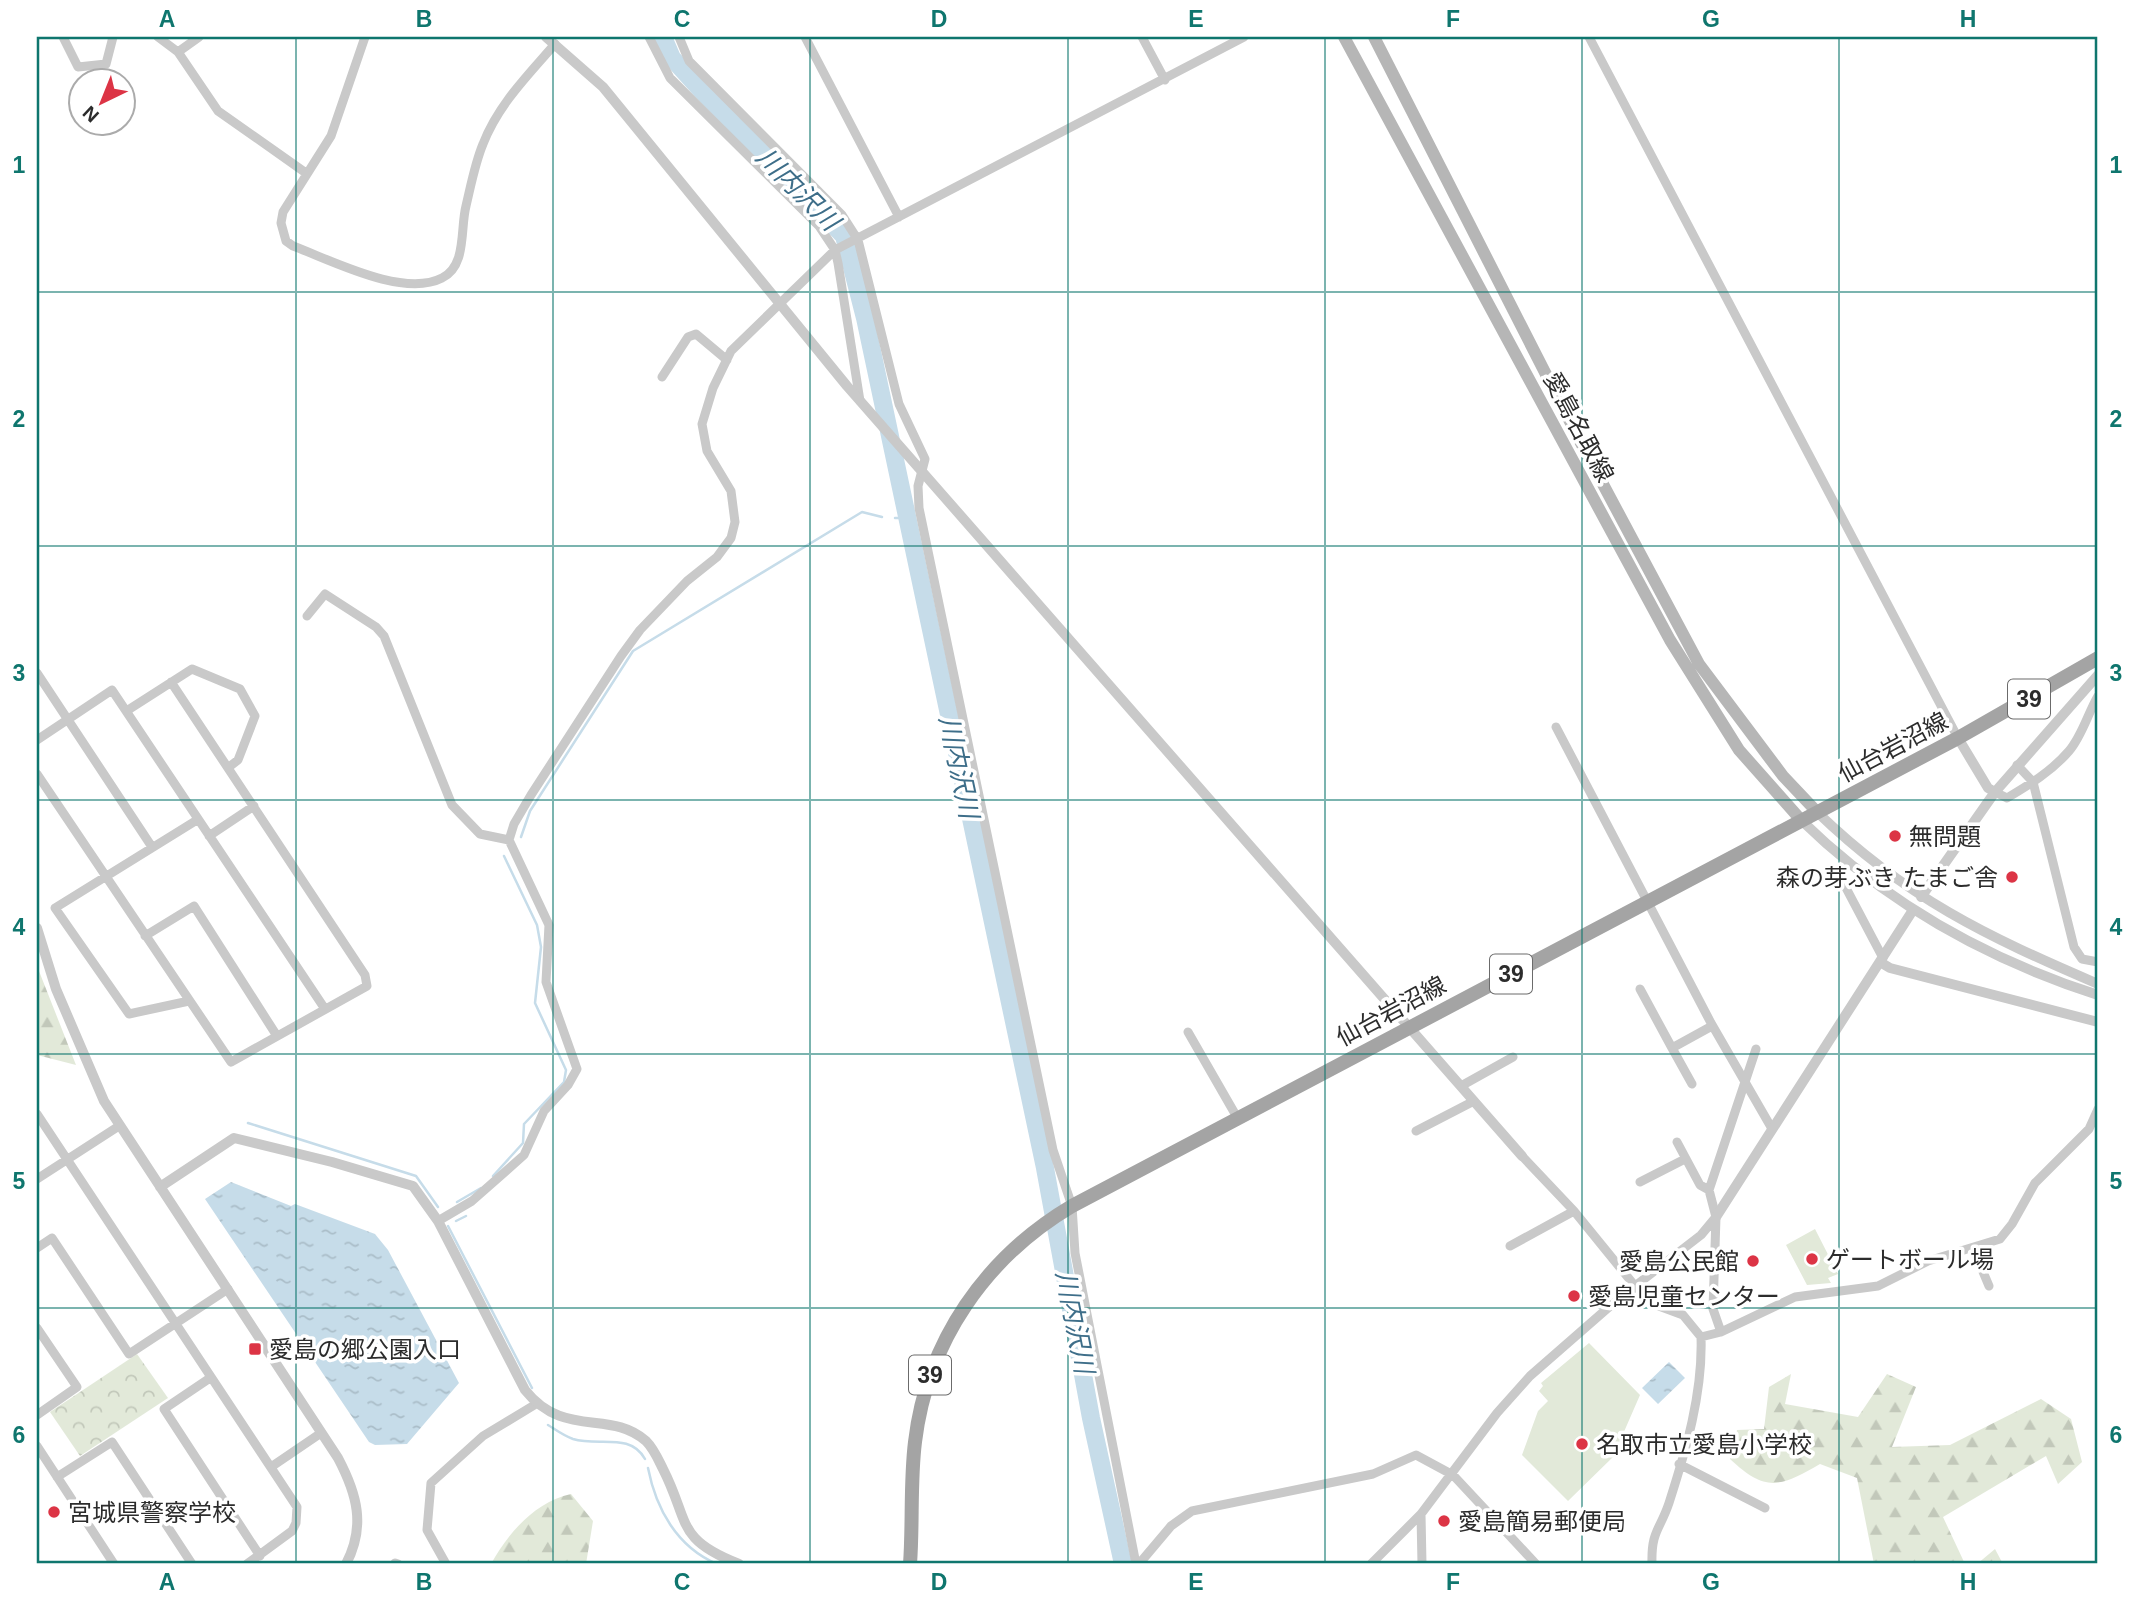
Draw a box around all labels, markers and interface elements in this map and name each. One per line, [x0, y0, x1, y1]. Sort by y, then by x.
text: A [159, 6, 175, 32]
text: B [416, 6, 432, 32]
text: C [674, 6, 690, 32]
text: D [931, 6, 947, 32]
text: E [1188, 6, 1204, 32]
text: F [1446, 6, 1460, 32]
text: G [1702, 6, 1720, 32]
text: H [1960, 6, 1976, 32]
north arrow [66, 66, 136, 136]
text: N [79, 102, 103, 126]
water label: 川内沢川 [751, 142, 847, 238]
text: 1 [13, 152, 26, 178]
text: 1 [2110, 152, 2123, 178]
street label: 愛島名取線 [1539, 368, 1619, 486]
text: 2 [13, 406, 25, 432]
text: 2 [2110, 406, 2122, 432]
text: 3 [13, 660, 25, 686]
text: 3 [2110, 660, 2122, 686]
road number: 39 [2008, 680, 2050, 719]
street label: 仙台岩沼線 [1834, 707, 1952, 787]
water label: 川内沢川 [934, 713, 985, 824]
place label: 無問題 [1909, 823, 1981, 850]
marker: 無問題 [1887, 828, 1903, 844]
place label: 森の芽ぶき たまご舎 [1776, 864, 1998, 891]
marker: 森の芽ぶき たまご舎 [2004, 869, 2020, 885]
text: 4 [13, 914, 26, 940]
text: 4 [2110, 914, 2123, 940]
road number: 39 [1490, 954, 1532, 993]
street label: 仙台岩沼線 [1332, 971, 1450, 1051]
text: 5 [13, 1168, 26, 1194]
text: 5 [2110, 1168, 2123, 1194]
place label: ゲートボール場 [1826, 1246, 1994, 1273]
place label: 愛島公民館 [1619, 1248, 1739, 1275]
marker: ゲートボール場 [1804, 1251, 1820, 1267]
marker: 愛島公民館 [1745, 1253, 1761, 1269]
water label: 川内沢川 [1050, 1268, 1100, 1379]
place label: 愛島児童センター [1588, 1283, 1780, 1310]
marker: 愛島児童センター [1566, 1288, 1582, 1304]
place label: 愛島の郷公園入口 [269, 1336, 461, 1363]
marker: 愛島の郷公園入口 [247, 1341, 263, 1357]
road number: 39 [909, 1356, 951, 1394]
text: 6 [13, 1422, 25, 1448]
text: 6 [2110, 1422, 2122, 1448]
place label: 名取市立愛島小学校 [1596, 1431, 1812, 1458]
marker: 名取市立愛島小学校 [1574, 1436, 1590, 1452]
place label: 宮城県警察学校 [68, 1499, 236, 1526]
marker: 宮城県警察学校 [46, 1504, 62, 1520]
place label: 愛島簡易郵便局 [1458, 1508, 1626, 1535]
marker: 愛島簡易郵便局 [1436, 1513, 1452, 1529]
text: A [159, 1569, 175, 1595]
text: B [416, 1569, 432, 1595]
text: C [674, 1569, 690, 1595]
text: D [931, 1569, 947, 1595]
text: E [1188, 1569, 1204, 1595]
text: F [1446, 1569, 1460, 1595]
text: G [1702, 1569, 1720, 1595]
text: H [1960, 1569, 1976, 1595]

